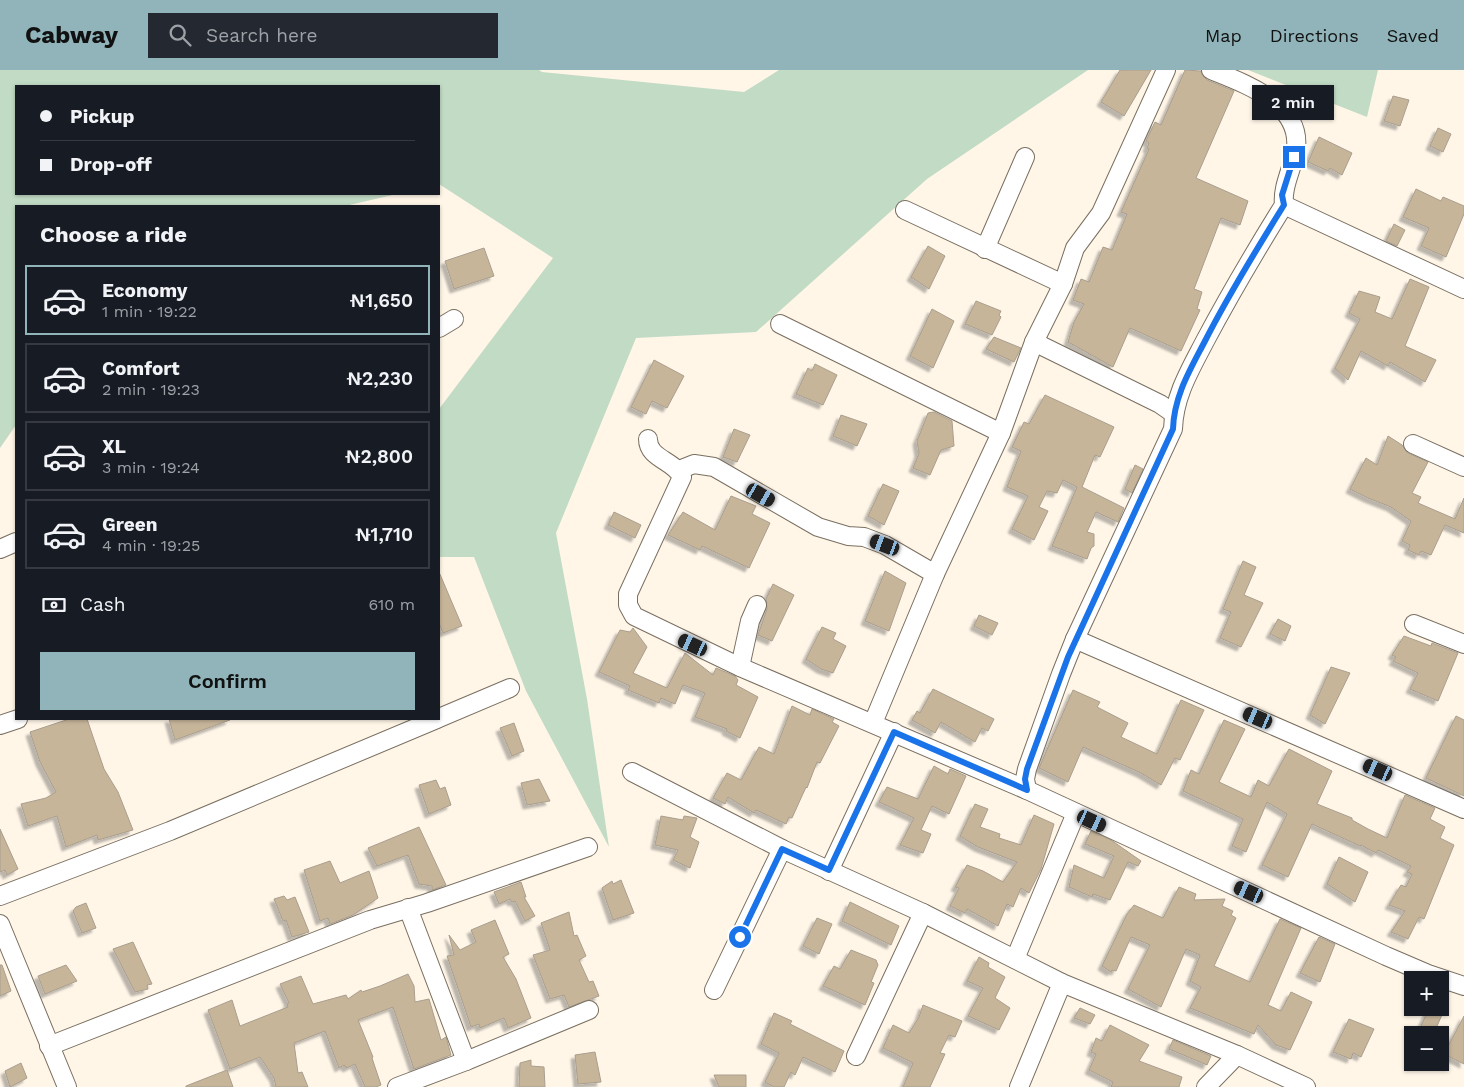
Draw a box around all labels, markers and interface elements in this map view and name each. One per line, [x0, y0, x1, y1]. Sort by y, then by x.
search box [148, 13, 498, 58]
text: Cabway [25, 21, 118, 49]
icon: search [166, 21, 194, 49]
text: Search here [206, 24, 317, 47]
text: Map [1205, 25, 1242, 46]
text: Directions [1270, 25, 1359, 46]
text: Saved [1387, 25, 1439, 46]
callout: 2 min [1253, 84, 1335, 119]
text: 2 min [1271, 93, 1315, 112]
text: Pickup [70, 105, 134, 128]
route end [1283, 146, 1305, 168]
text: Drop-off [70, 153, 152, 176]
text: Choose a ride [40, 222, 187, 247]
icon: car [42, 278, 87, 323]
text: Economy [102, 279, 187, 302]
text: ₦1,650 [350, 289, 413, 312]
text: 1 min · 19:22 [102, 302, 197, 321]
icon: car [42, 356, 87, 401]
text: Comfort [102, 357, 180, 380]
text: ₦2,230 [347, 367, 413, 390]
text: 2 min · 19:23 [102, 380, 200, 399]
icon: car [42, 434, 87, 479]
text: XL [102, 435, 126, 458]
text: ₦2,800 [345, 445, 413, 468]
text: 3 min · 19:24 [102, 458, 200, 477]
car [744, 481, 777, 509]
icon: car [42, 512, 87, 557]
text: Green [102, 513, 158, 536]
text: ₦1,710 [355, 523, 413, 546]
car [868, 533, 901, 557]
text: 4 min · 19:25 [102, 536, 200, 555]
icon: cash [40, 591, 68, 619]
text: Cash [80, 593, 126, 616]
text: 610 m [368, 595, 415, 614]
car [676, 632, 709, 658]
button: Confirm [40, 652, 415, 710]
car [1241, 705, 1274, 731]
car [1361, 757, 1394, 783]
car [1075, 808, 1108, 834]
car [1232, 879, 1265, 905]
route start [729, 926, 751, 948]
map controls [1404, 971, 1449, 1071]
button: + [1404, 971, 1449, 1016]
button: − [1404, 1026, 1449, 1071]

